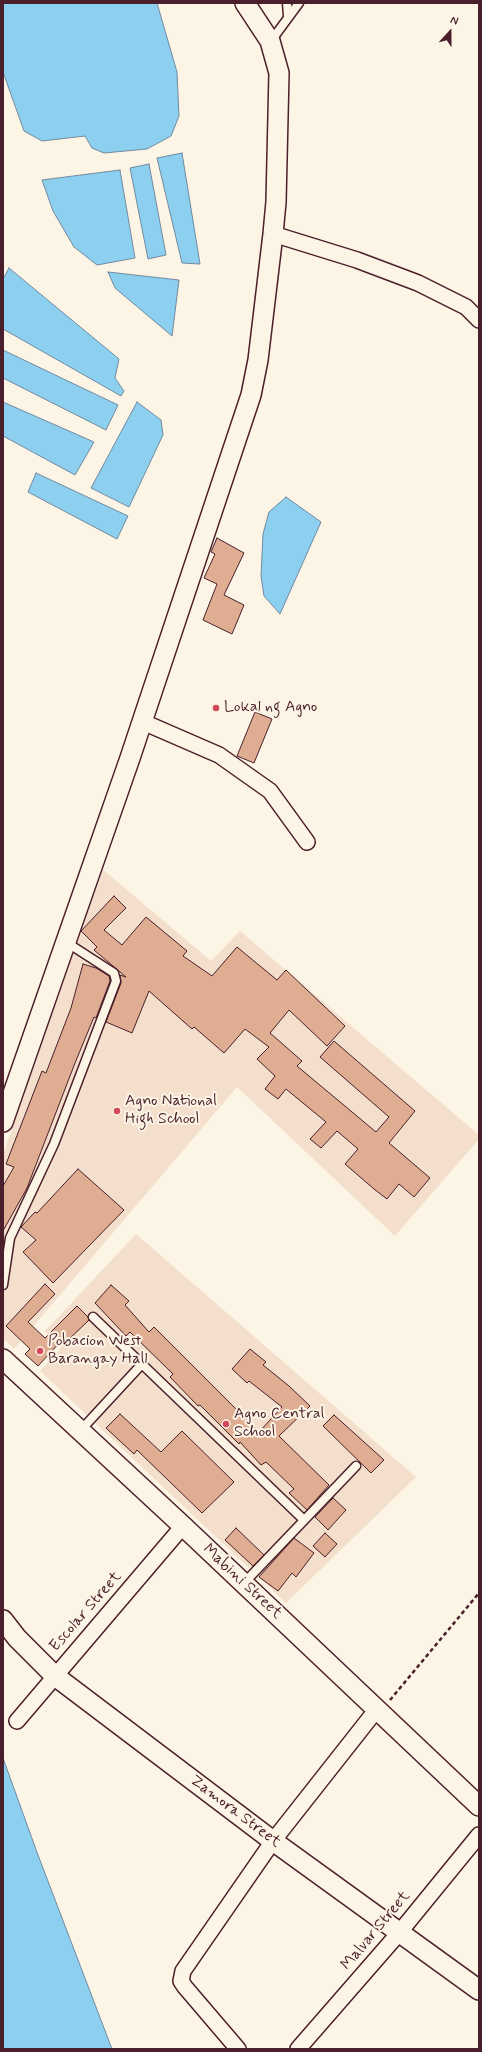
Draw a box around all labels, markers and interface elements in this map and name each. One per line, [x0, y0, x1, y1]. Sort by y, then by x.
north arrow [430, 12, 470, 52]
text: N [448, 13, 460, 29]
place label: Lokal ng Agno [224, 698, 317, 718]
marker: Lokal ng Agno [211, 703, 221, 713]
place label: Agno National High School [125, 1092, 217, 1130]
marker: Agno National High School [112, 1106, 122, 1116]
place label: Pobacion West Barangay Hall [48, 1332, 148, 1370]
marker: Pobacion West Barangay Hall [35, 1346, 45, 1356]
place label: Agno Central School [234, 1405, 324, 1443]
marker: Agno Central School [221, 1419, 231, 1429]
street label: Mabini Street [198, 1540, 286, 1624]
street label: Escolar Street [46, 1568, 126, 1656]
street label: Zamora Street [186, 1772, 284, 1852]
street label: Malvar Street [337, 1887, 415, 1975]

